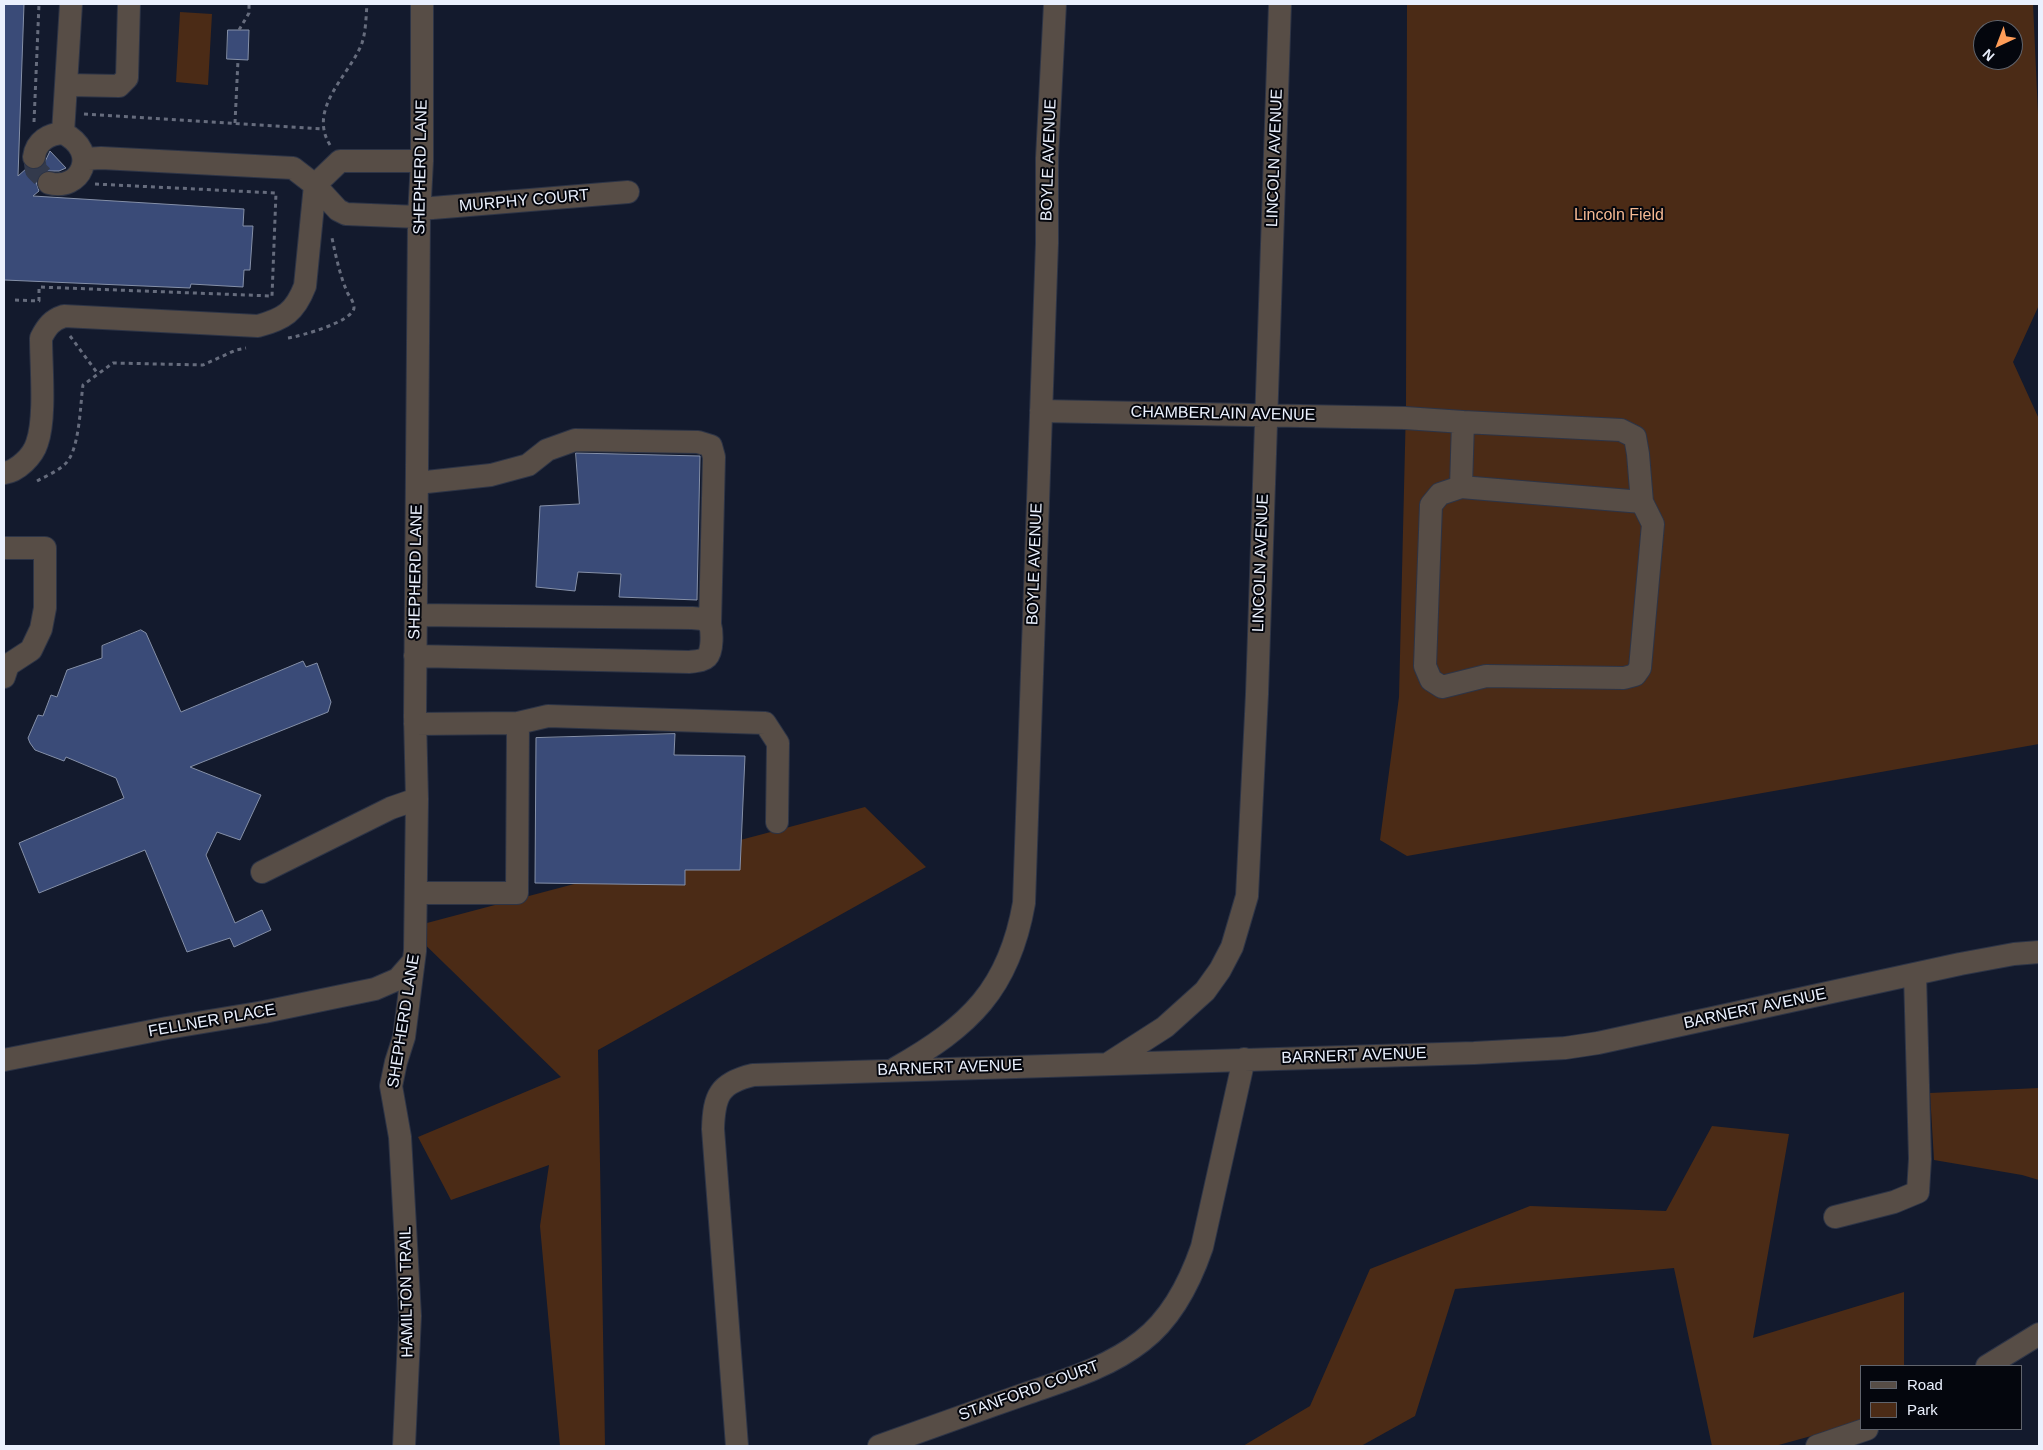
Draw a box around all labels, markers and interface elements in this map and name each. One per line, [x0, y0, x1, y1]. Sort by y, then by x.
north arrow [1973, 20, 2023, 70]
text: N [1979, 46, 1998, 65]
street label: LINCOLN AVENUE [1263, 89, 1287, 227]
street label: BOYLE AVENUE [1037, 98, 1061, 222]
street label: SHEPHERD LANE [410, 99, 432, 235]
street label: MURPHY COURT [458, 186, 590, 216]
park label: Lincoln Field [1574, 206, 1664, 226]
street label: CHAMBERLAIN AVENUE [1131, 403, 1315, 425]
street label: LINCOLN AVENUE [1249, 494, 1273, 632]
street label: BOYLE AVENUE [1023, 502, 1047, 626]
street label: SHEPHERD LANE [405, 504, 427, 640]
street label: SHEPHERD LANE [384, 953, 424, 1089]
street label: BARNERT AVENUE [1682, 985, 1828, 1033]
street label: FELLNER PLACE [147, 1000, 277, 1042]
street label: BARNERT AVENUE [1281, 1044, 1427, 1068]
street label: BARNERT AVENUE [877, 1056, 1023, 1080]
street label: HAMILTON TRAIL [396, 1226, 418, 1358]
street label: STANFORD COURT [956, 1357, 1102, 1425]
legend [1860, 1365, 2023, 1430]
text: Road [1907, 1376, 1943, 1393]
text: Park [1907, 1401, 1938, 1418]

